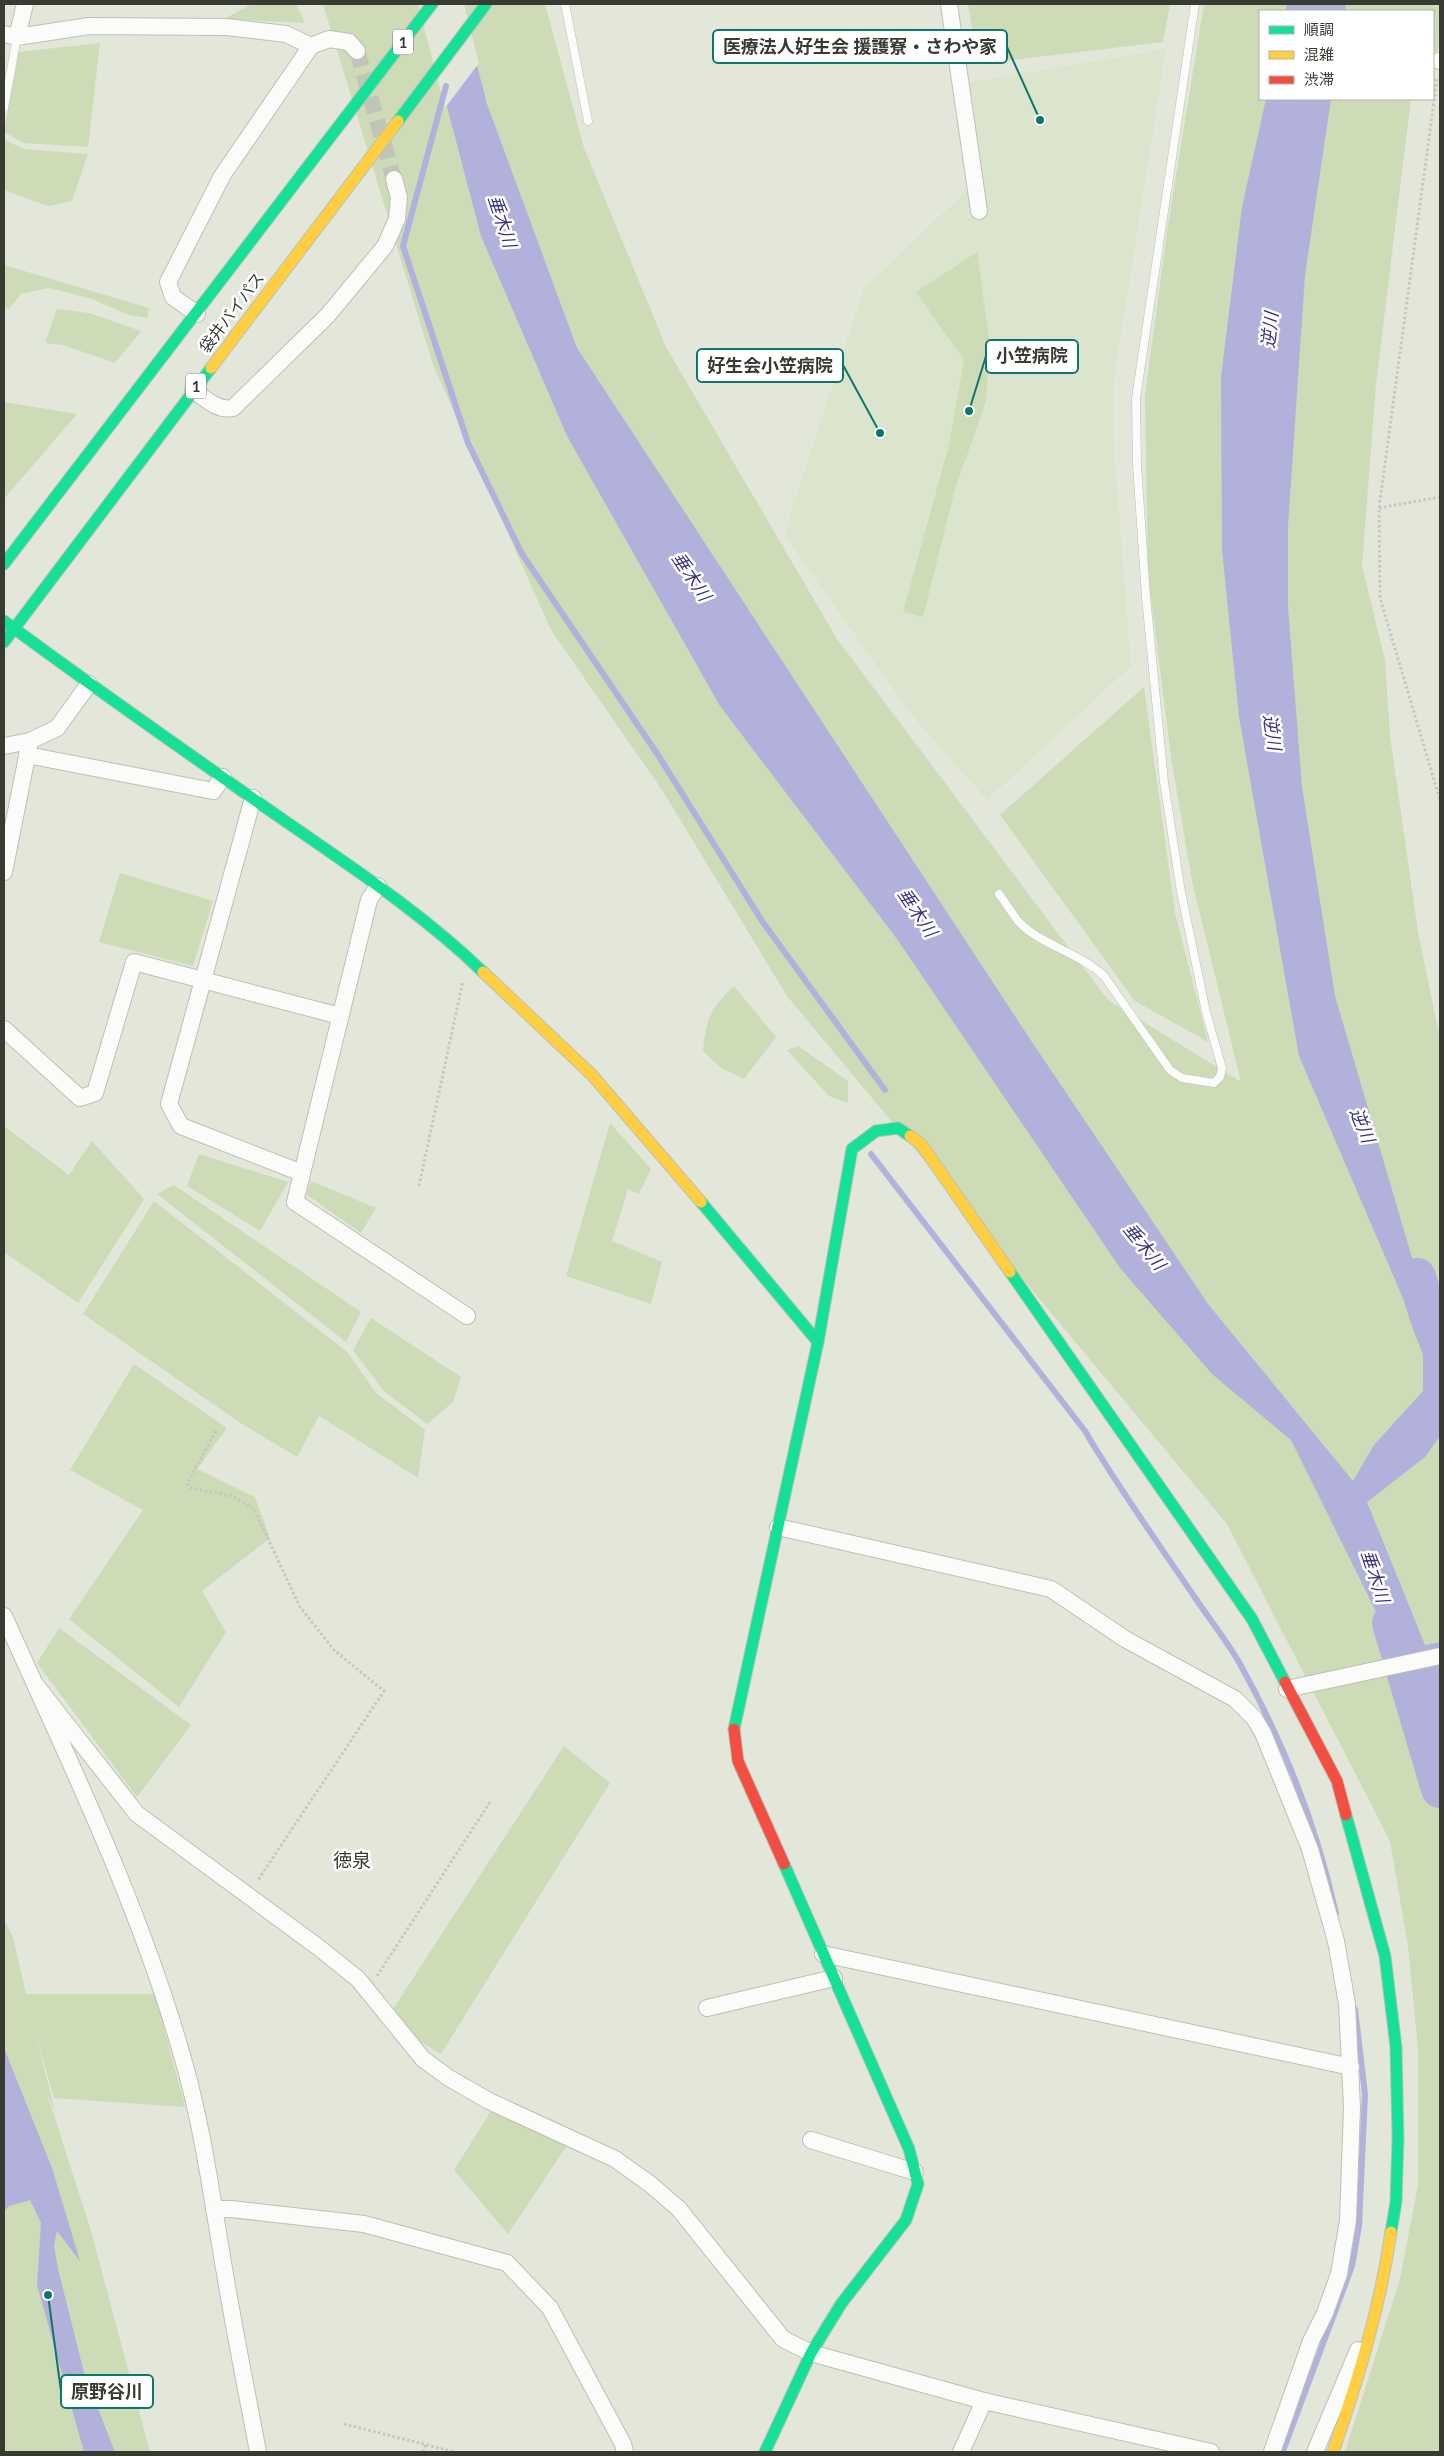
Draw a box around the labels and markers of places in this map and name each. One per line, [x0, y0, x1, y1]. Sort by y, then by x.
callout: 医療法人好生会 援護寮・さわや家 [713, 30, 1007, 63]
callout: 小笠病院 [986, 340, 1078, 373]
callout: 好生会小笠病院 [697, 349, 843, 382]
callout: 原野谷川 [61, 2375, 153, 2408]

